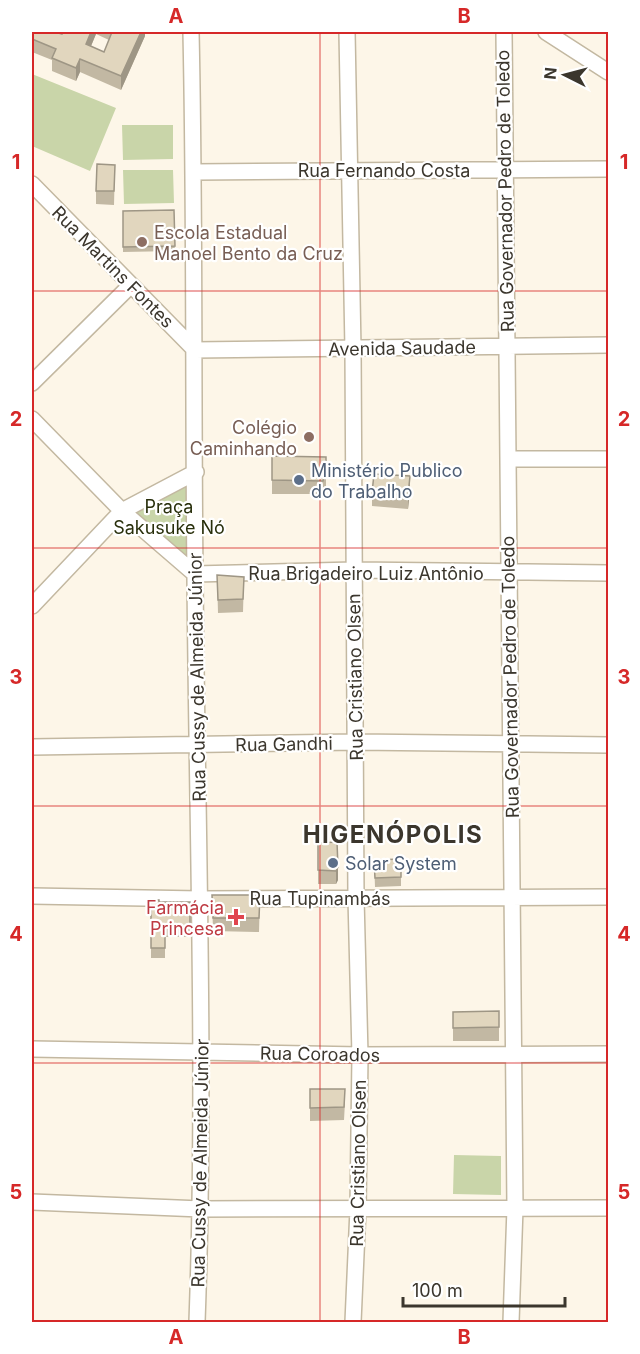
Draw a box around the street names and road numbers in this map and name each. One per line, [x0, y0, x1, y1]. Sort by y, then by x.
street label: Rua Governador Pedro de Toledo [492, 50, 518, 332]
street label: Rua Fernando Costa [298, 160, 470, 181]
street label: Rua Martins Fontes [48, 202, 178, 332]
street label: Avenida Saudade [328, 336, 476, 360]
street label: Rua Governador Pedro de Toledo [497, 536, 523, 818]
street label: Rua Cussy de Almeida Júnior [184, 552, 210, 802]
street label: Rua Brigadeiro Luiz Antônio [248, 563, 484, 584]
street label: Rua Cristiano Olsen [343, 593, 367, 761]
street label: Rua Gandhi [235, 733, 333, 755]
street label: Rua Tupinambás [249, 888, 391, 909]
street label: Rua Cussy de Almeida Júnior [187, 1038, 213, 1288]
street label: Rua Coroados [260, 1042, 380, 1066]
street label: Rua Cristiano Olsen [346, 1079, 370, 1247]

